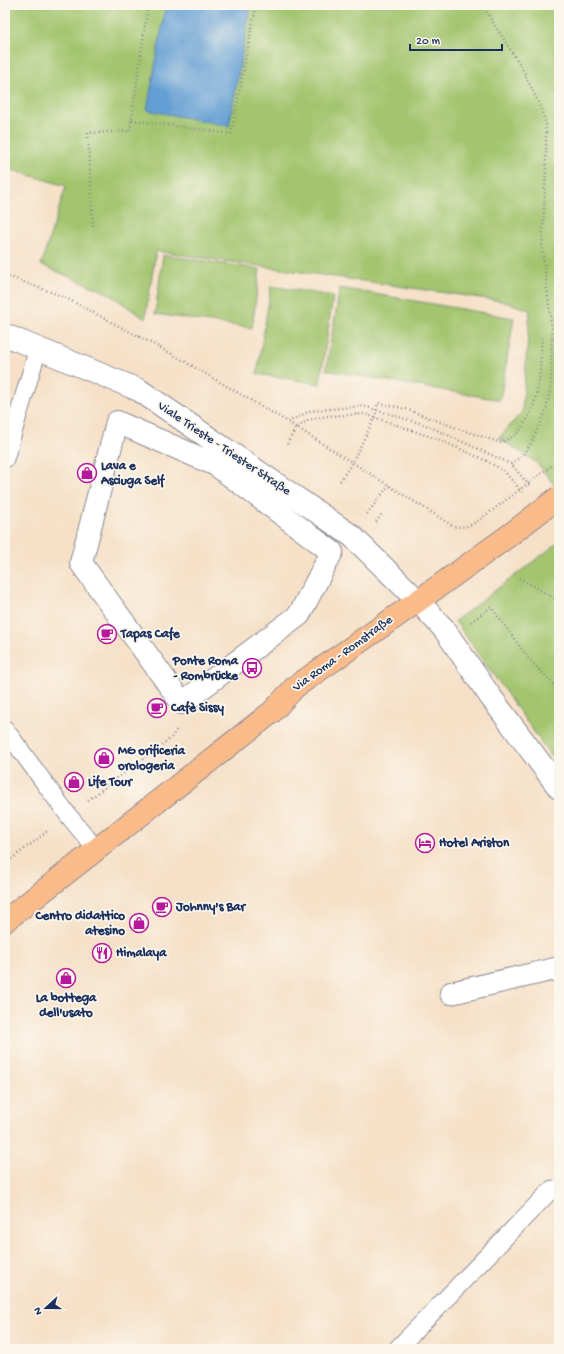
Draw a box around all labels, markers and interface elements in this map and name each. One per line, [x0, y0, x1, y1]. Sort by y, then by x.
scale bar [410, 26, 502, 52]
text: 20 m [416, 35, 441, 49]
street label: Viale Trieste - Triester Straße [154, 398, 294, 499]
place label: Lava e Asciuga Self [100, 459, 166, 489]
shop icon: Lava e Asciuga Self [76, 462, 98, 484]
street label: Via Roma - Romstraße [289, 613, 396, 696]
cafe icon: Tapas Cafe [96, 623, 118, 645]
place label: Tapas Cafe [120, 626, 181, 643]
place label: Ponte Roma - Rombrücke [172, 654, 239, 684]
bus stop icon: Ponte Roma - Rombrücke [241, 657, 263, 679]
cafe icon: Cafè Sissy [146, 697, 168, 719]
place label: Cafè Sissy [170, 700, 224, 716]
place label: MG orificeria orologeria [117, 743, 186, 774]
shop icon: MG orificeria orologeria [93, 747, 115, 769]
shop icon: Life Tour [63, 771, 85, 793]
place label: Life Tour [88, 774, 133, 790]
hotel icon: Hotel Ariston [414, 832, 436, 854]
place label: Hotel Ariston [439, 836, 510, 851]
cafe icon: Johnny's Bar [151, 896, 173, 918]
place label: Johnny's Bar [175, 900, 246, 915]
place label: Centro didattico atesino [34, 909, 125, 939]
shop icon: Centro didattico atesino [128, 912, 150, 934]
restaurant icon: Himalaya [91, 942, 113, 964]
place label: Himalaya [116, 946, 167, 961]
shop icon: La bottega dell'usato [55, 967, 77, 989]
place label: La bottega dell'usato [36, 991, 97, 1021]
north arrow [26, 1288, 66, 1328]
text: N [32, 1305, 45, 1316]

